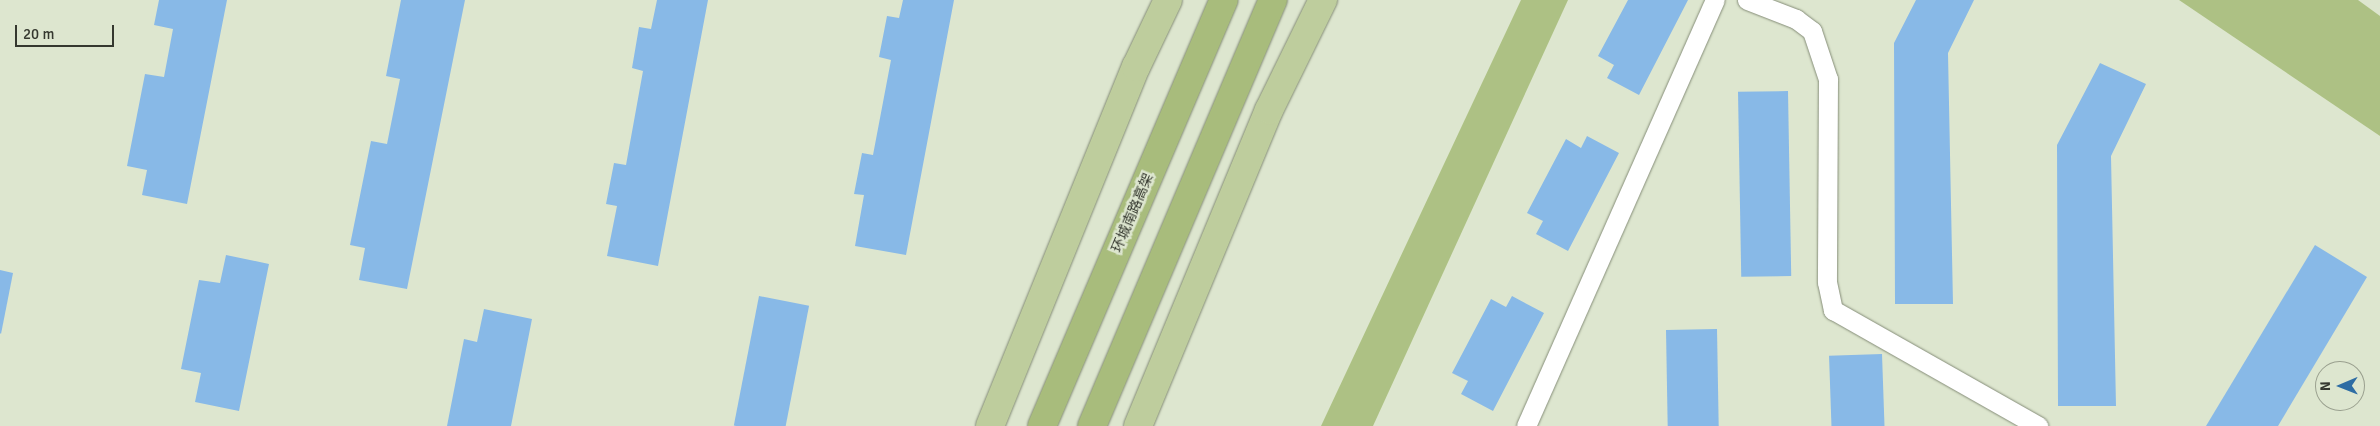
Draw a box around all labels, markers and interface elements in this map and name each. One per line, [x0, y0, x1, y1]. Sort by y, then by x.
scale bar [18, 15, 116, 47]
text: 20 m [23, 25, 54, 43]
street label: 环城南路高架 [1109, 171, 1157, 255]
north arrow [2315, 361, 2365, 411]
text: N [2317, 381, 2334, 391]

